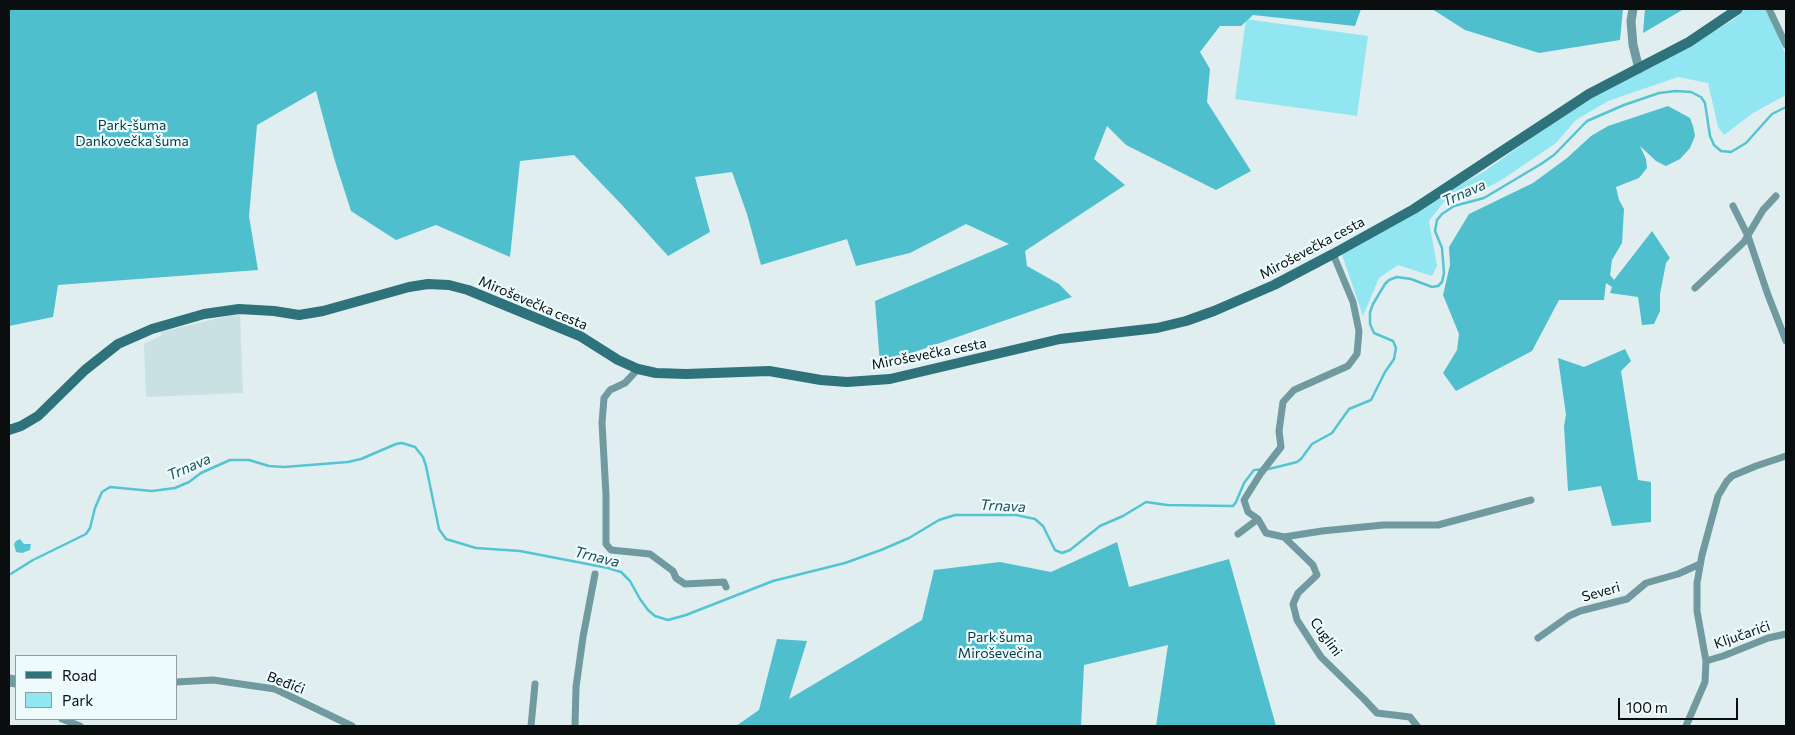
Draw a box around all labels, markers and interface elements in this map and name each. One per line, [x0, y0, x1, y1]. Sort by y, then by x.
park label: Park-šuma Dankovečka šuma [75, 117, 189, 150]
water label: Trnava [1439, 175, 1489, 211]
street label: Miroševečka cesta [1257, 213, 1367, 283]
street label: Miroševečka cesta [476, 272, 590, 334]
street label: Miroševečka cesta [870, 335, 988, 373]
water label: Trnava [164, 449, 214, 485]
water label: Trnava [980, 496, 1026, 516]
water label: Trnava [573, 543, 621, 571]
street label: Severi [1580, 579, 1622, 605]
street label: Cuglini [1306, 614, 1346, 660]
street label: Ključarići [1712, 618, 1772, 652]
park label: Park šuma Miroševečina [958, 629, 1042, 662]
legend [15, 655, 178, 720]
text: Road [62, 666, 97, 684]
street label: Beđići [265, 668, 307, 698]
scale bar [1620, 688, 1740, 720]
text: Park [62, 691, 93, 709]
text: 100 m [1626, 698, 1668, 716]

